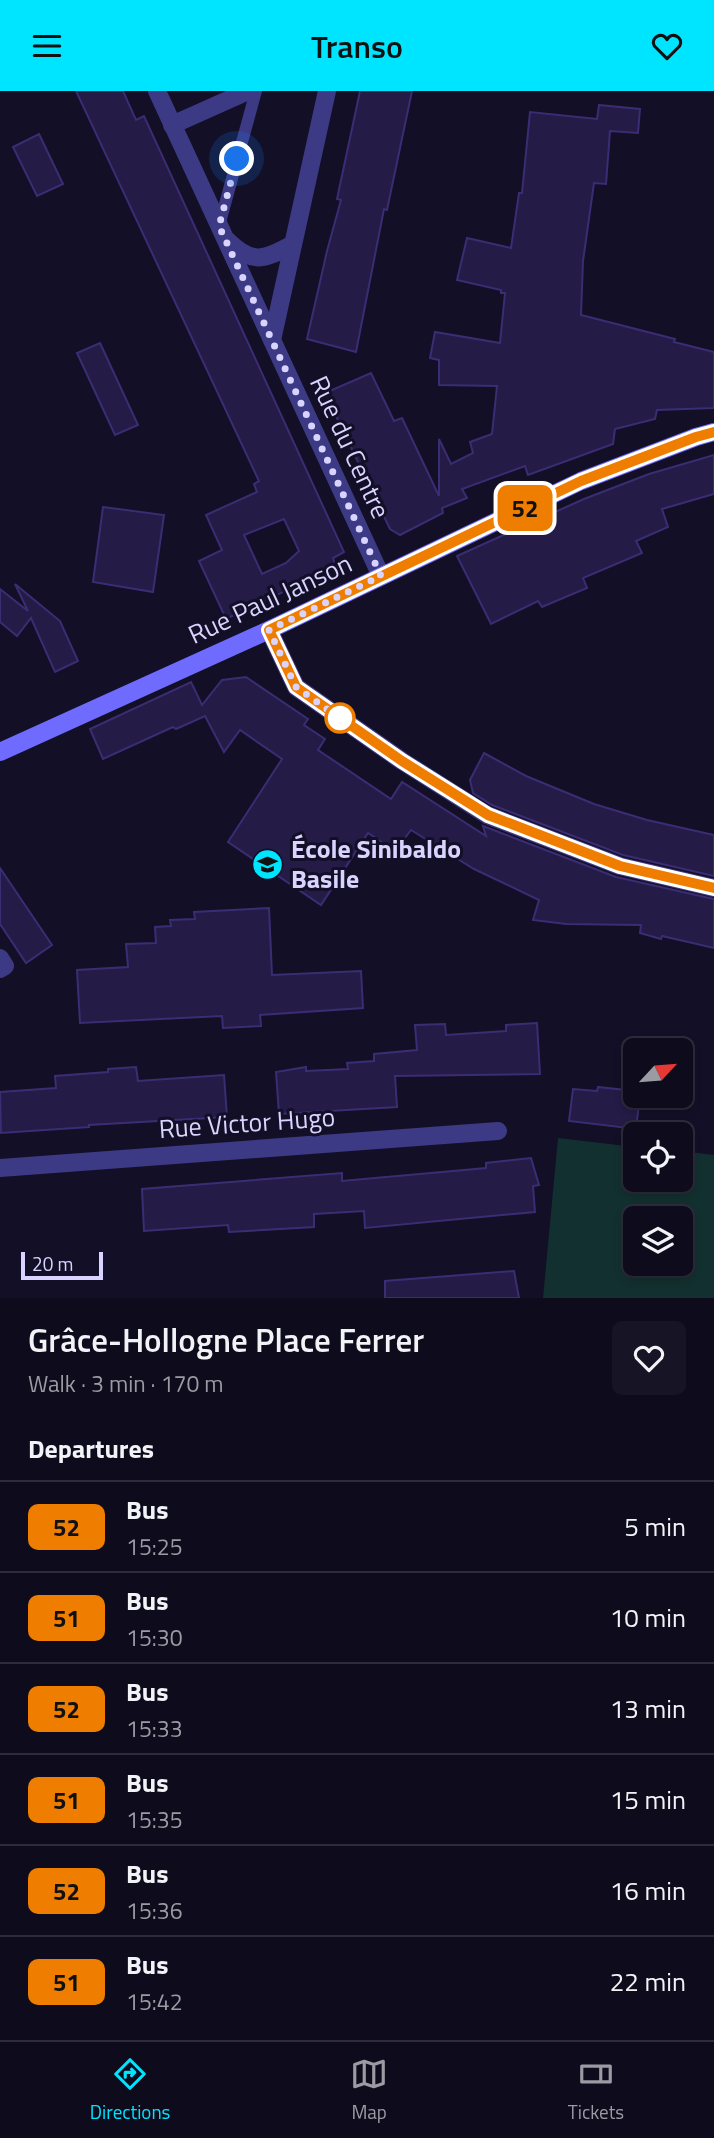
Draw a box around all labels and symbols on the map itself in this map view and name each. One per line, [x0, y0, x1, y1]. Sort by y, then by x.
your location [219, 141, 254, 176]
street label: Rue du Centre [300, 369, 401, 525]
line badge: 52 [494, 485, 556, 531]
street label: Rue Paul Janson [181, 544, 358, 654]
unlabelled marker [325, 703, 355, 733]
place label: École Sinibaldo Basile [291, 829, 461, 898]
school or university icon: École Sinibaldo Basile [251, 847, 285, 881]
north arrow [623, 1038, 693, 1108]
street label: Rue Victor Hugo [157, 1097, 337, 1148]
scale bar [21, 1249, 103, 1281]

